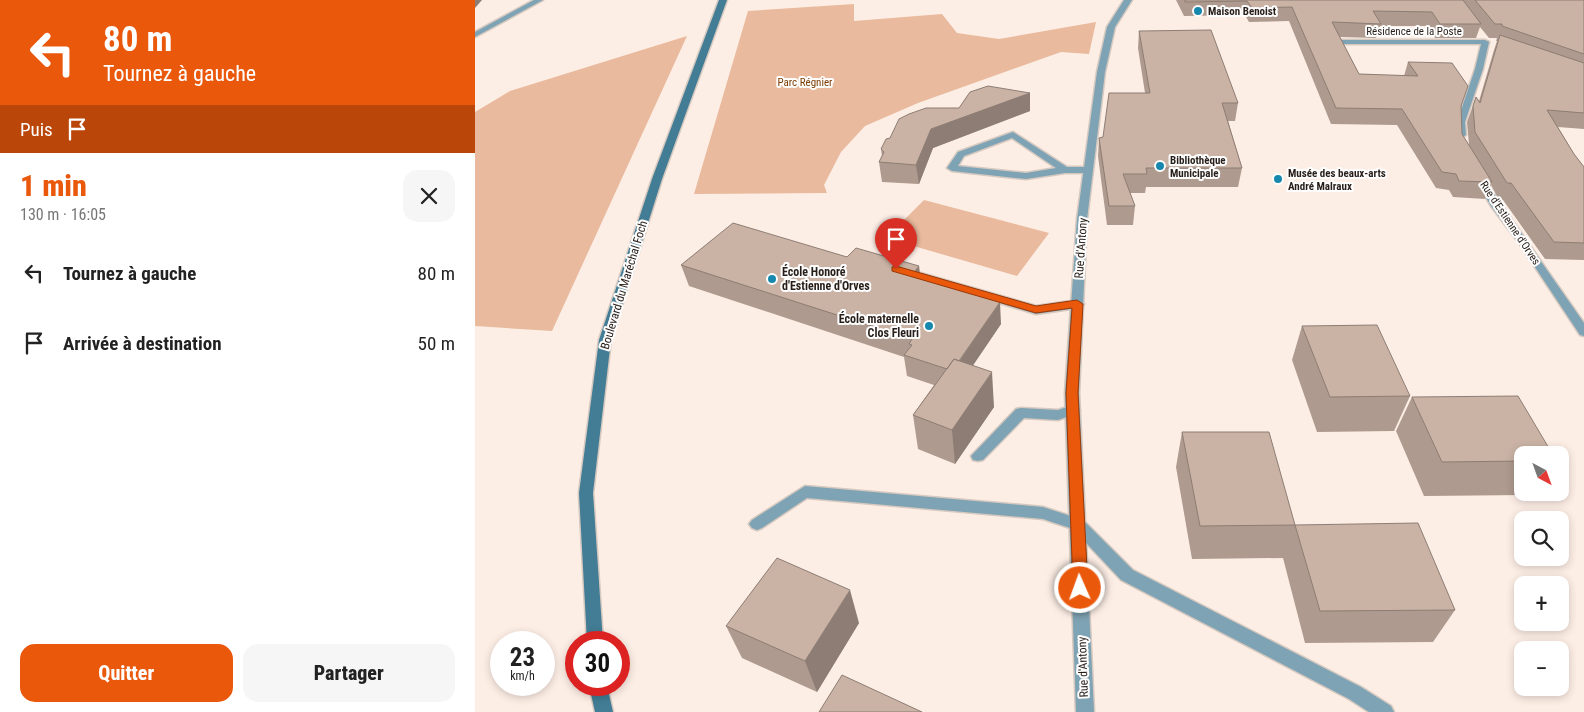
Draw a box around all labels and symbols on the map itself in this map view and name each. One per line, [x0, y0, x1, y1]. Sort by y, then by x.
marker: Maison Benoist [1192, 5, 1204, 17]
place label: Maison Benoist [1208, 5, 1277, 18]
street label: Résidence de la Poste [1366, 25, 1462, 38]
park label: Parc Régnier [778, 76, 833, 89]
place label: Bibliothèque Municipale [1170, 154, 1226, 180]
marker: Bibliothèque Municipale [1154, 160, 1166, 172]
place label: Musée des beaux-arts André Malraux [1288, 167, 1386, 193]
marker: Musée des beaux-arts André Malraux [1272, 173, 1284, 185]
street label: Rue d'Estienne d'Orves [1477, 179, 1543, 267]
street label: Rue d'Antony [1072, 217, 1090, 279]
pin [875, 218, 917, 269]
street label: Boulevard du Maréchal Foch [598, 219, 650, 351]
place label: École Honoré d'Estienne d'Orves [782, 264, 870, 293]
marker: École Honoré d'Estienne d'Orves [766, 273, 778, 285]
place label: École maternelle Clos Fleuri [839, 311, 919, 340]
marker: École maternelle Clos Fleuri [923, 320, 935, 332]
north arrow [1514, 446, 1569, 501]
position arrow [1053, 561, 1105, 613]
speed limit sign: 30 [565, 631, 630, 696]
street label: Rue d'Antony [1075, 636, 1091, 698]

